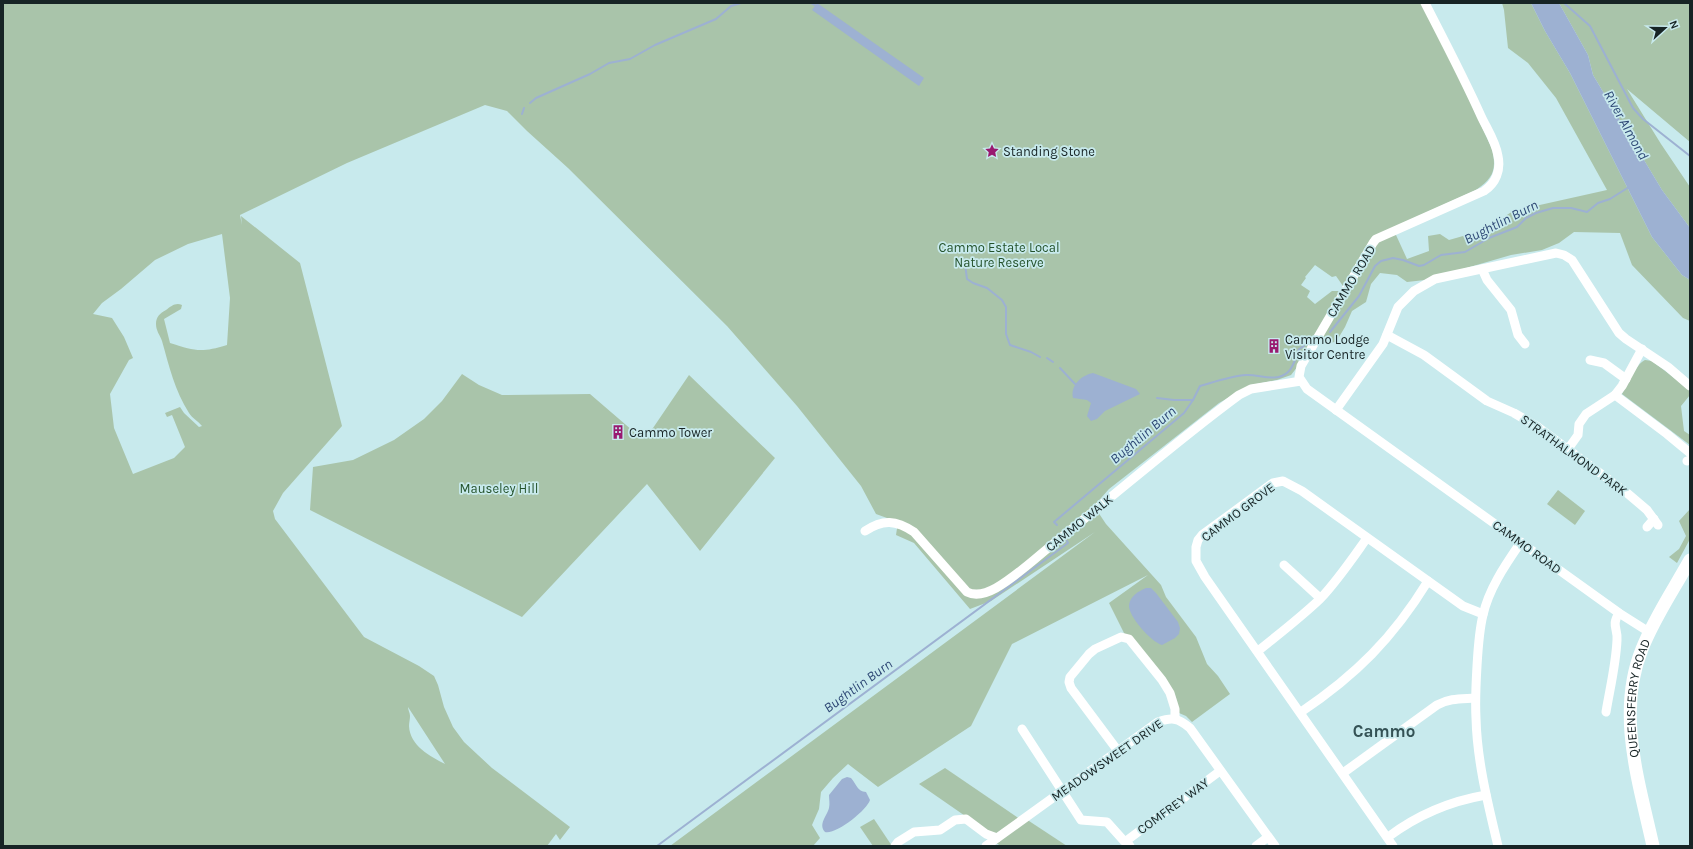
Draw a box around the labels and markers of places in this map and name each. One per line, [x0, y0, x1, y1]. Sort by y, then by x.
place icon: Standing Stone [984, 143, 1000, 159]
place label: Standing Stone [1003, 144, 1095, 159]
place label: Cammo Lodge Visitor Centre [1285, 332, 1370, 362]
building icon: Cammo Lodge Visitor Centre [1266, 338, 1282, 354]
building icon: Cammo Tower [610, 424, 626, 440]
place label: Cammo Tower [629, 425, 712, 440]

